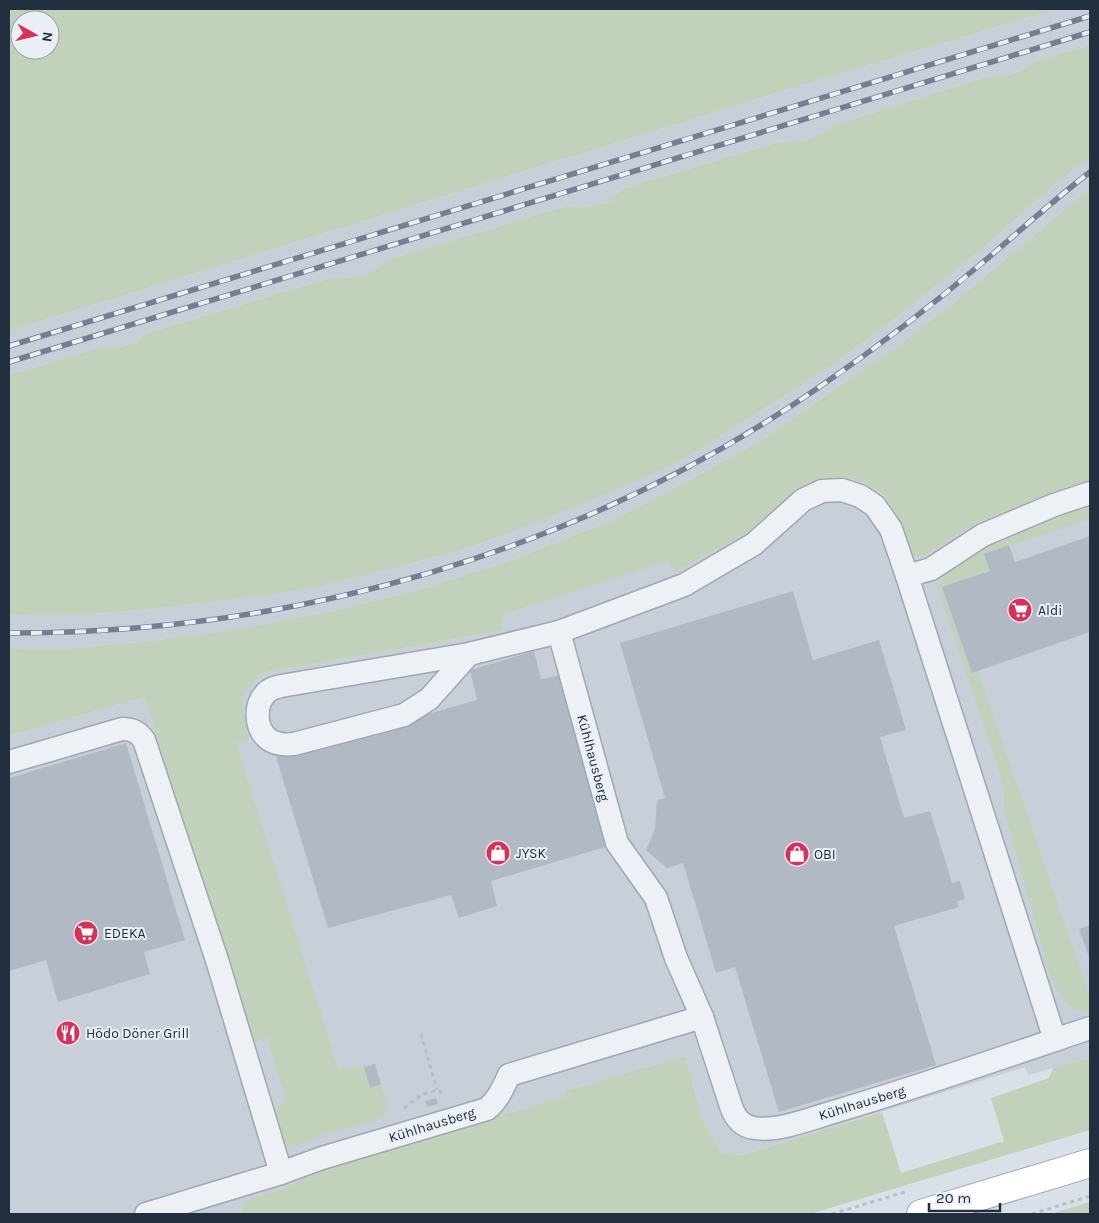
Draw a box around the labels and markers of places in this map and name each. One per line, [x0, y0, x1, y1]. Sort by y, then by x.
supermarket icon: Aldi [1007, 597, 1033, 623]
place label: Aldi [1038, 602, 1062, 619]
shop icon: JYSK [485, 840, 511, 866]
shop icon: OBI [784, 841, 810, 867]
place label: JYSK [516, 845, 546, 862]
place label: OBI [814, 846, 836, 863]
supermarket icon: EDEKA [73, 920, 99, 946]
place label: EDEKA [104, 925, 146, 942]
restaurant icon: Hödo Döner Grill [55, 1020, 81, 1046]
place label: Hödo Döner Grill [86, 1025, 189, 1042]

